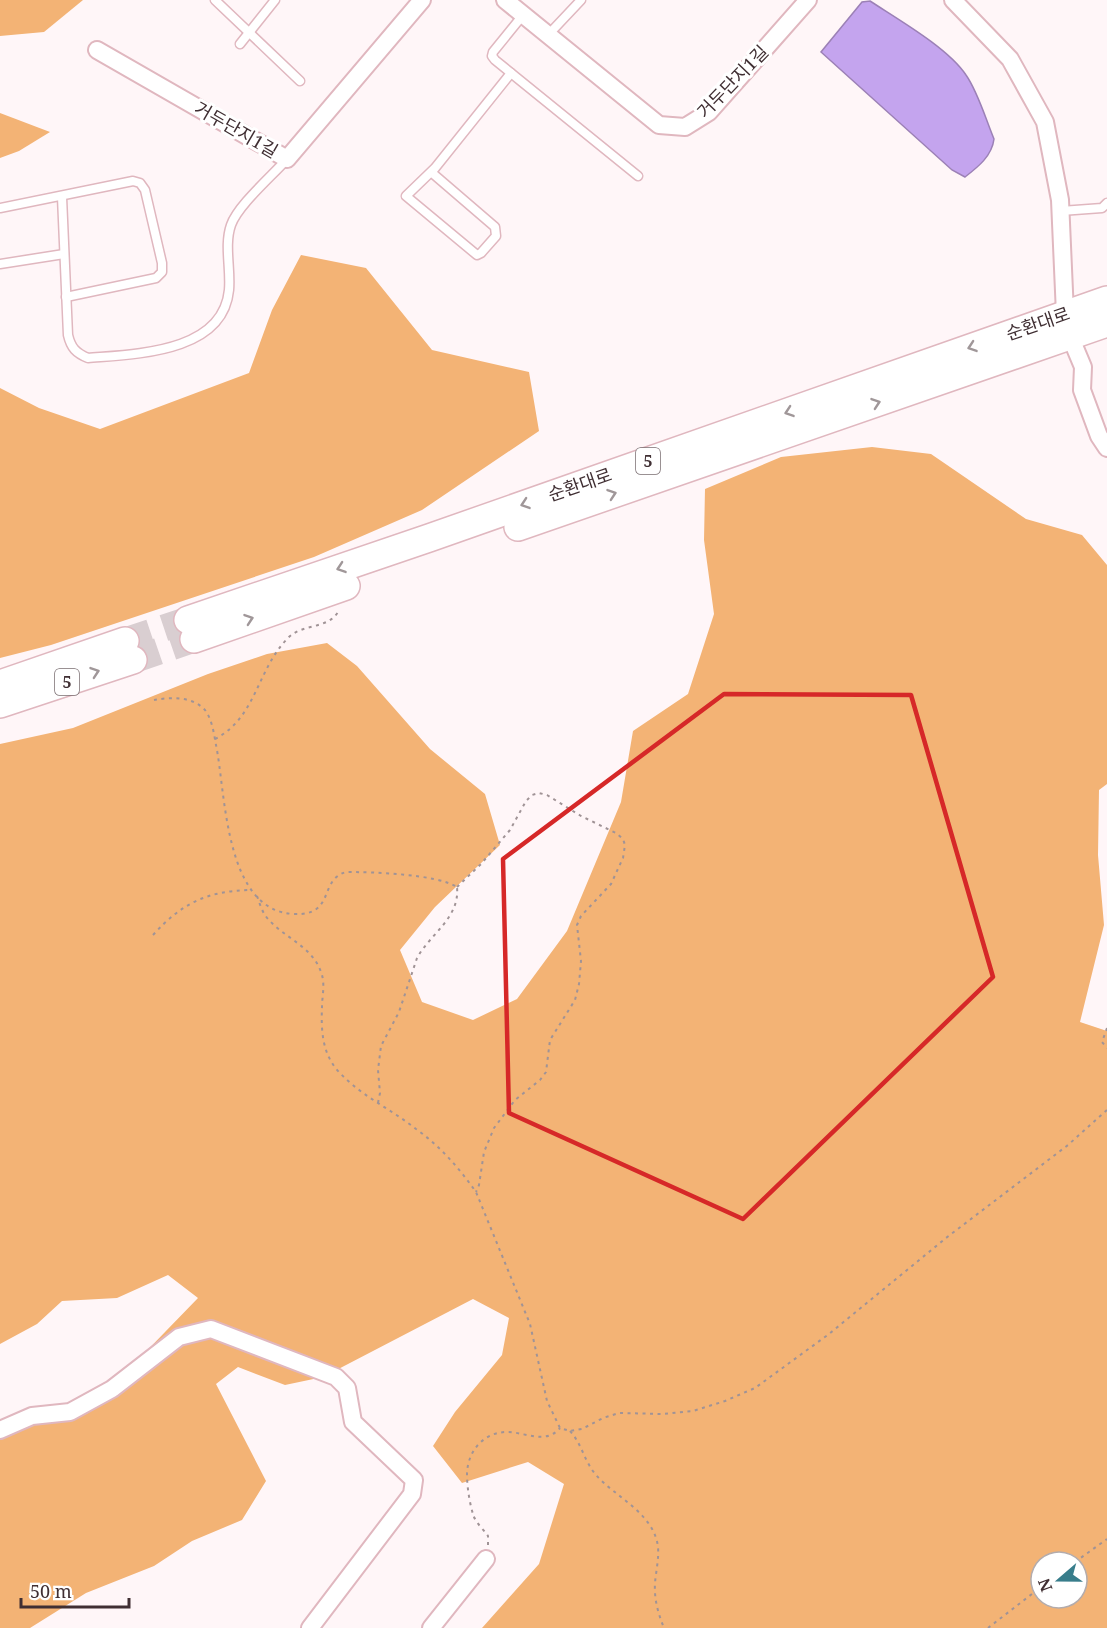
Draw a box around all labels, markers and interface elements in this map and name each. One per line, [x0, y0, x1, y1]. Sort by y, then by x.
street label: 거두단지1길 [691, 40, 773, 123]
street label: 거두단지1길 [190, 96, 283, 163]
street label: 순환대로 [1002, 301, 1073, 345]
one-way arrow [968, 339, 978, 352]
one-way arrow [870, 398, 881, 411]
one-way arrow [784, 404, 794, 417]
road number: 5 [636, 448, 660, 474]
street label: 순환대로 [544, 462, 615, 506]
one-way arrow [606, 489, 617, 502]
one-way arrow [521, 497, 531, 510]
one-way arrow [336, 561, 347, 573]
one-way arrow [243, 614, 254, 627]
one-way arrow [89, 667, 100, 680]
road number: 5 [55, 669, 79, 695]
north arrow [1029, 1550, 1089, 1610]
scale bar [21, 1571, 129, 1609]
text: N [1032, 1575, 1057, 1595]
text: 50 m [30, 1579, 72, 1603]

